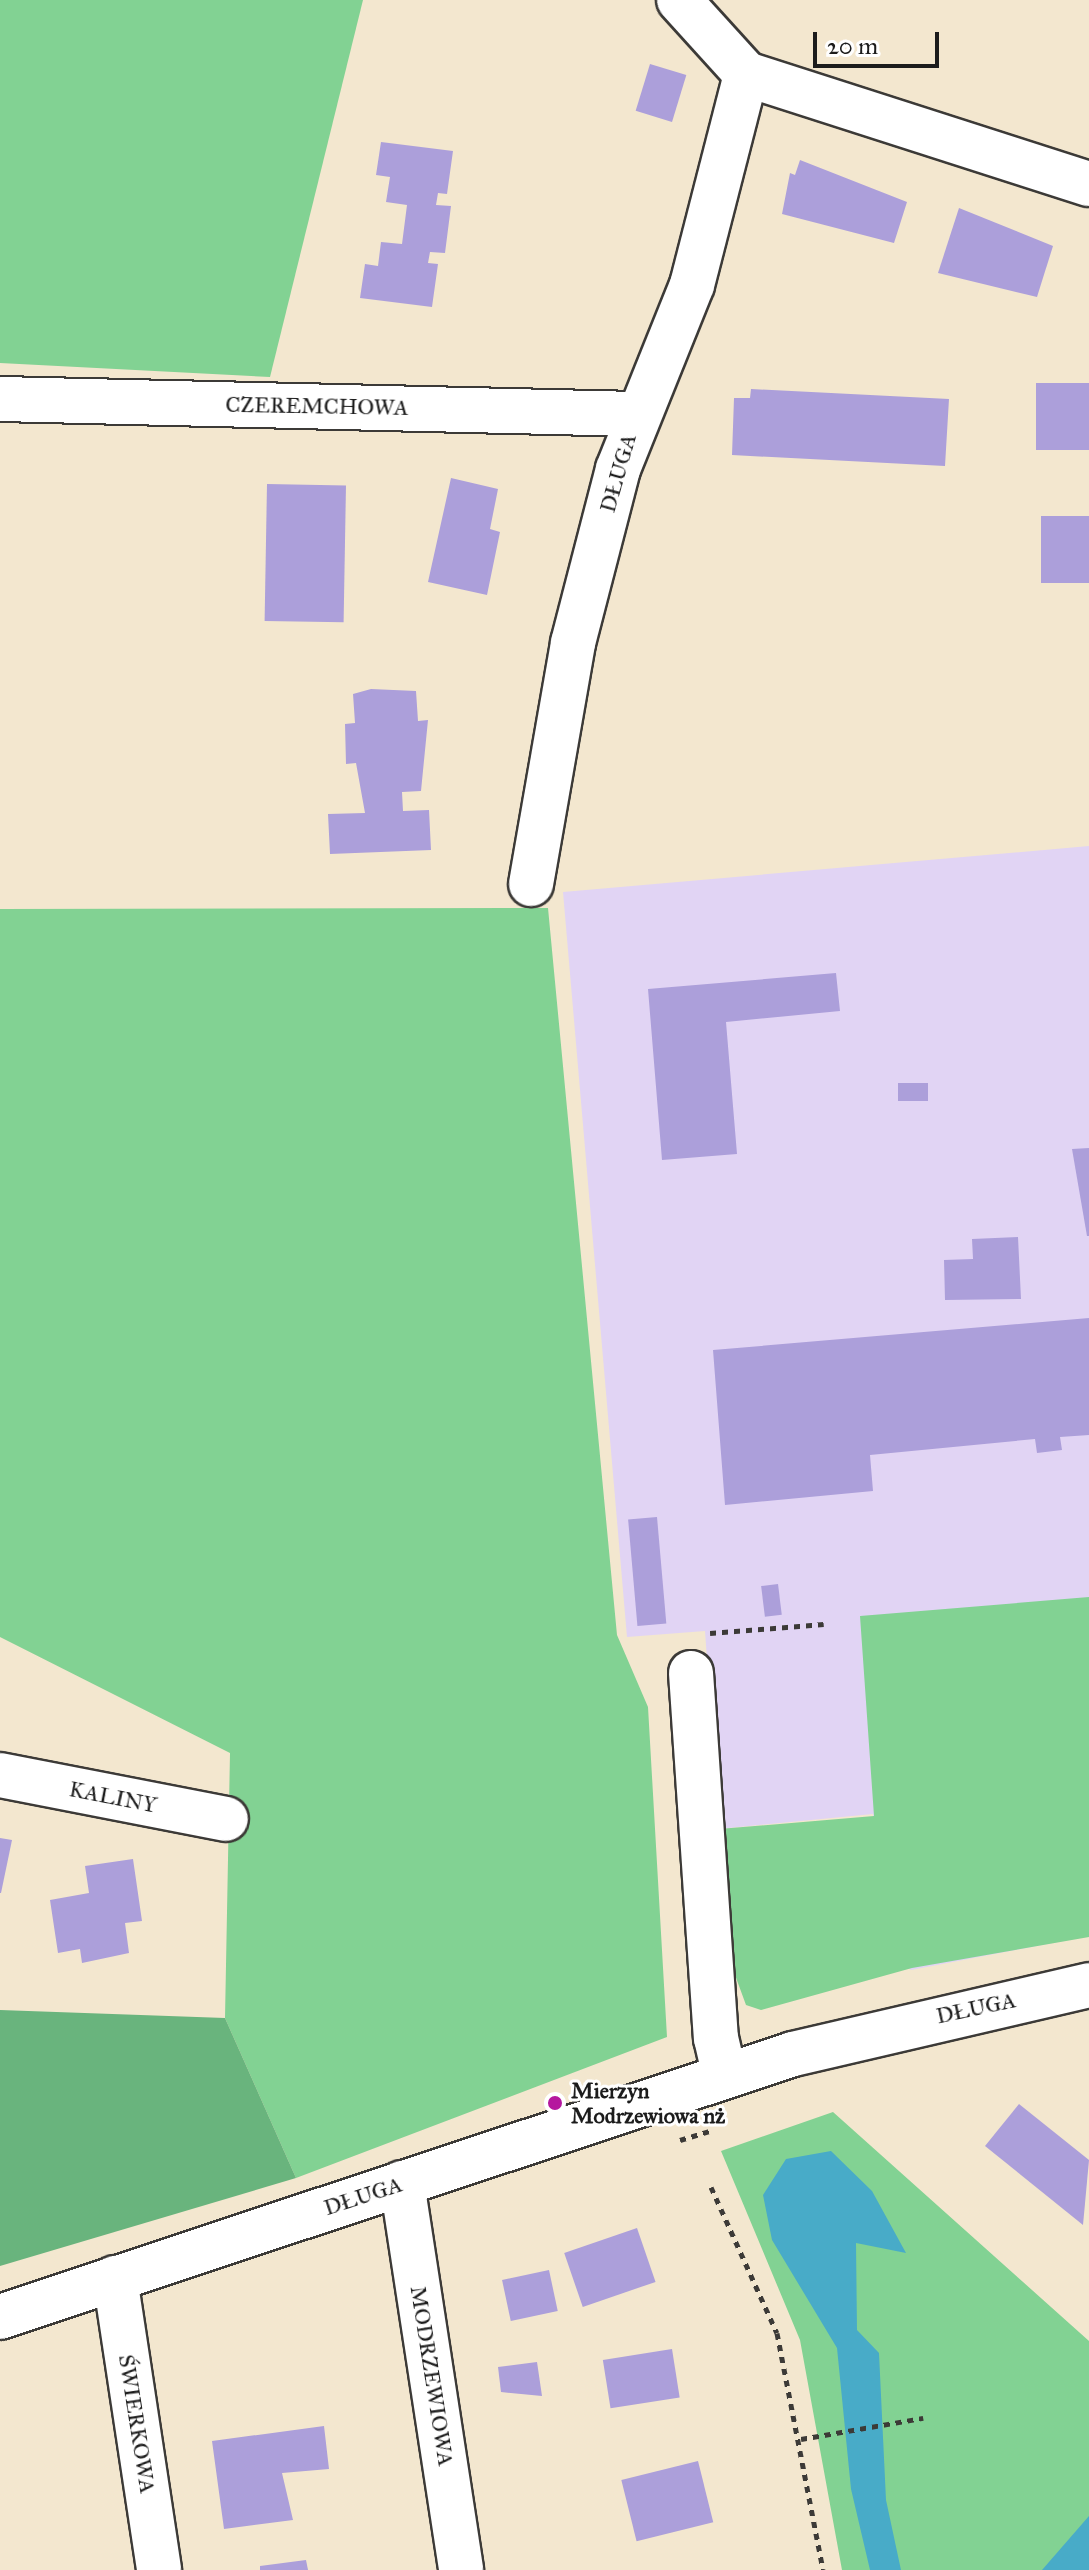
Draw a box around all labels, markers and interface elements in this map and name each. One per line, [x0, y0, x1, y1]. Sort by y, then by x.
scale bar [817, 16, 943, 66]
text: 20 m [827, 31, 878, 61]
street label: CZEREMCHOWA [225, 391, 409, 421]
street label: DŁUGA [594, 430, 642, 516]
street label: KALINY [67, 1776, 159, 1818]
street label: DŁUGA [934, 1987, 1018, 2029]
place label: Mierzyn Modrzewiowa nż [571, 2077, 725, 2128]
marker: Mierzyn Modrzewiowa nż [546, 2094, 564, 2112]
street label: DŁUGA [320, 2171, 406, 2221]
street label: MODRZEWIOWA [405, 2284, 459, 2468]
street label: ŚWIERKOWA [113, 2353, 161, 2495]

